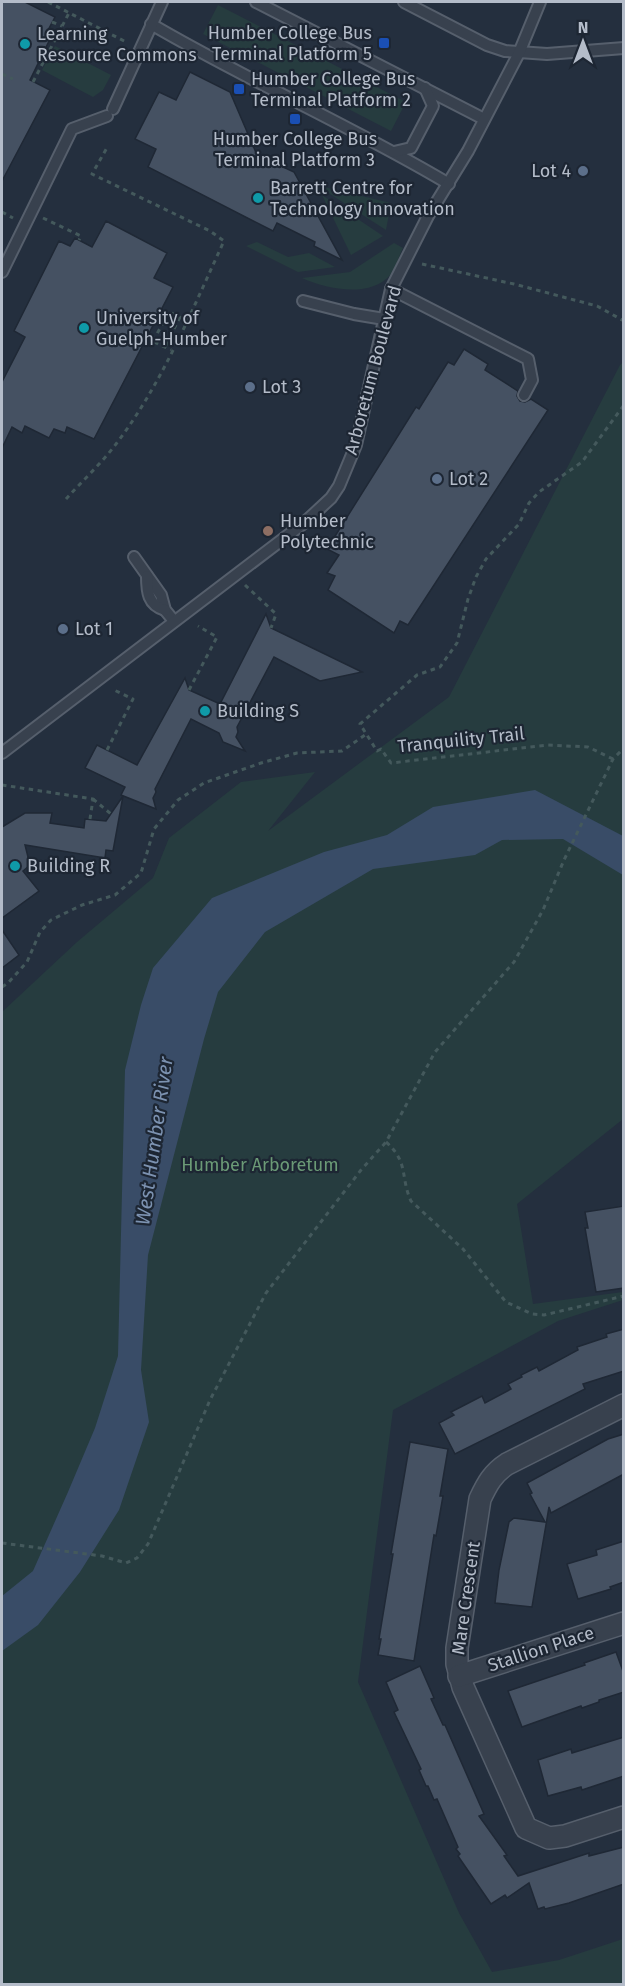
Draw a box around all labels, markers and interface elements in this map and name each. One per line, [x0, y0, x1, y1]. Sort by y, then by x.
north arrow [553, 12, 613, 72]
text: N [578, 18, 588, 37]
place label: Humber College Bus Terminal Platform 5 [208, 22, 372, 65]
place label: Learning Resource Commons [37, 23, 197, 66]
marker: Humber College Bus Terminal Platform 5 [377, 36, 391, 50]
marker: Learning Resource Commons [18, 37, 32, 51]
place label: Humber College Bus Terminal Platform 2 [251, 68, 415, 111]
marker: Humber College Bus Terminal Platform 2 [232, 82, 246, 96]
marker: Humber College Bus Terminal Platform 3 [288, 112, 302, 126]
place label: Humber College Bus Terminal Platform 3 [213, 128, 377, 171]
place label: Lot 4 [531, 160, 571, 182]
marker: Lot 4 [576, 164, 590, 178]
place label: Barrett Centre for Technology Innovation [270, 177, 455, 220]
marker: Barrett Centre for Technology Innovation [251, 191, 265, 205]
street label: Arboretum Boulevard [340, 283, 406, 457]
place label: University of Guelph-Humber [96, 307, 227, 350]
marker: University of Guelph-Humber [77, 321, 91, 335]
place label: Lot 3 [262, 376, 301, 398]
marker: Lot 3 [243, 380, 257, 394]
place label: Lot 2 [449, 468, 488, 490]
marker: Lot 2 [430, 472, 444, 486]
place label: Humber Polytechnic [280, 510, 374, 553]
marker: Humber Polytechnic [261, 524, 275, 538]
place label: Lot 1 [75, 618, 113, 640]
marker: Lot 1 [56, 622, 70, 636]
place label: Building S [217, 700, 299, 722]
marker: Building S [198, 704, 212, 718]
street label: Tranquility Trail [397, 722, 525, 758]
place label: Building R [27, 855, 110, 877]
marker: Building R [8, 859, 22, 873]
water label: West Humber River [130, 1054, 178, 1227]
park label: Humber Arboretum [181, 1154, 339, 1176]
street label: Mare Crescent [447, 1539, 485, 1656]
street label: Stallion Place [485, 1621, 597, 1677]

